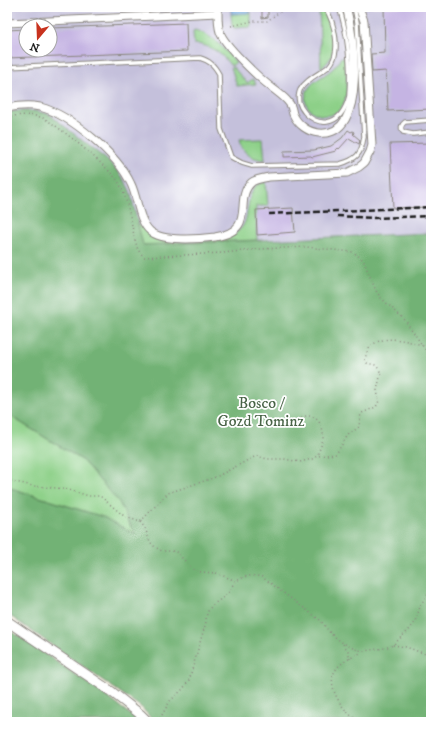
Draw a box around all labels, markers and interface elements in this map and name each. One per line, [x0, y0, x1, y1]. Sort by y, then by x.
north arrow [18, 18, 58, 58]
text: N [29, 38, 42, 55]
park label: Bosco / Gozd Tominz [218, 393, 305, 431]

